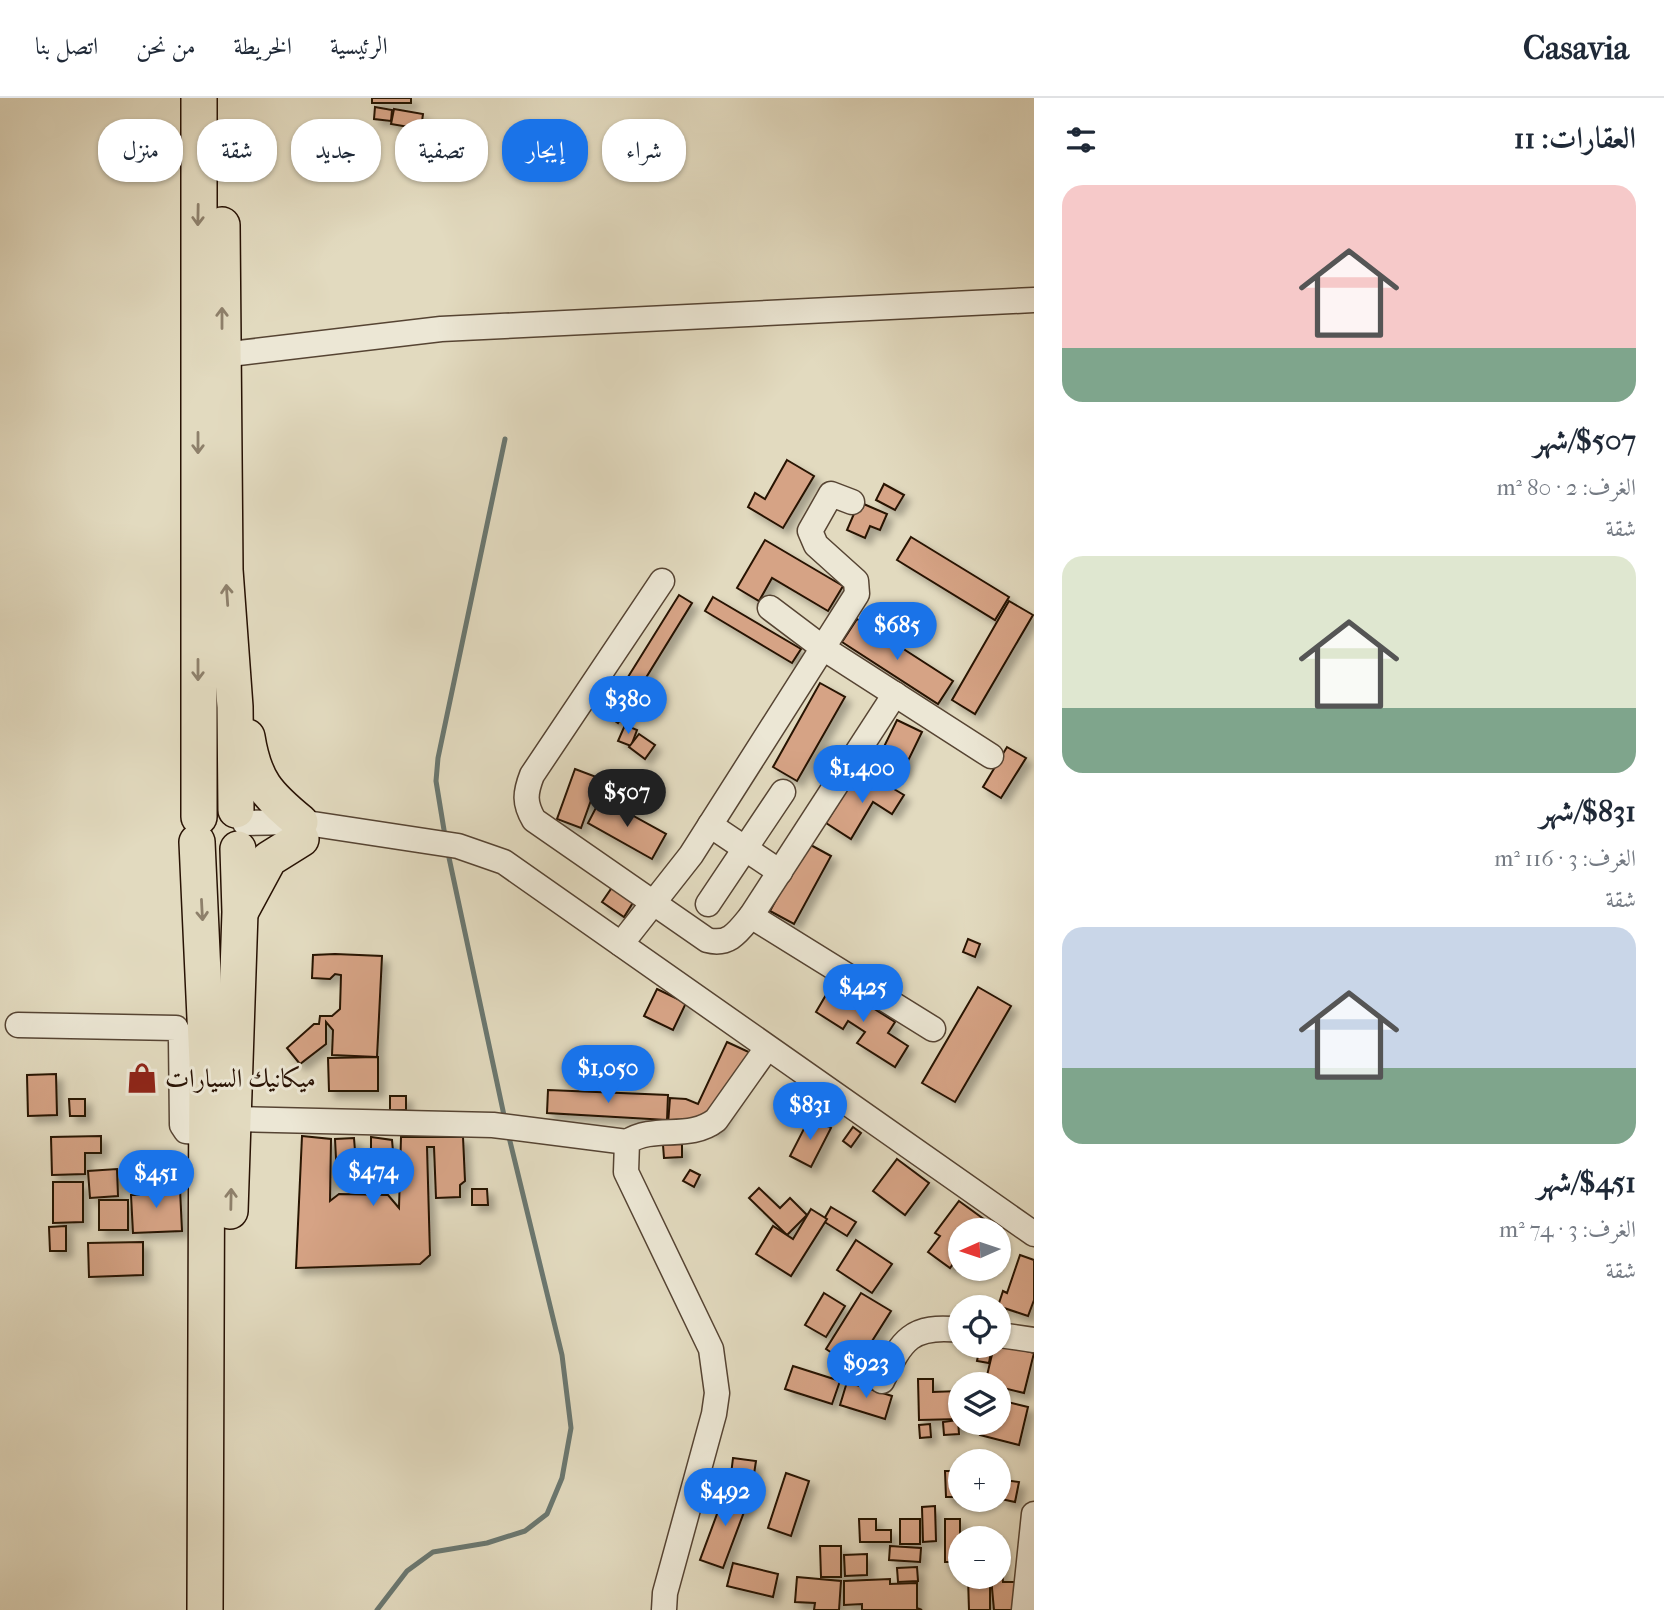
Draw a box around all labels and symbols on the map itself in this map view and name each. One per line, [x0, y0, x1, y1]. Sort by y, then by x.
one-way arrow [191, 203, 205, 226]
one-way arrow [215, 307, 229, 330]
one-way arrow [191, 431, 205, 454]
one-way arrow [220, 584, 233, 606]
pin: $685 [856, 602, 938, 662]
one-way arrow [191, 658, 205, 681]
pin: $380 [587, 676, 669, 736]
pin: $1,400 [805, 746, 919, 805]
pin: $507 [586, 770, 668, 829]
one-way arrow [196, 898, 209, 921]
pin: $425 [822, 964, 904, 1024]
pin: $1,050 [551, 1046, 665, 1105]
shop icon: ميكانيك السيارات [125, 1061, 159, 1095]
place label: ميكانيك السيارات [165, 1063, 316, 1094]
pin: $831 [769, 1082, 851, 1142]
pin: $474 [332, 1148, 414, 1208]
pin: $451 [115, 1150, 197, 1210]
one-way arrow [224, 1188, 237, 1211]
north arrow [948, 1218, 1012, 1281]
pin: $923 [825, 1340, 907, 1400]
pin: $492 [684, 1468, 766, 1528]

